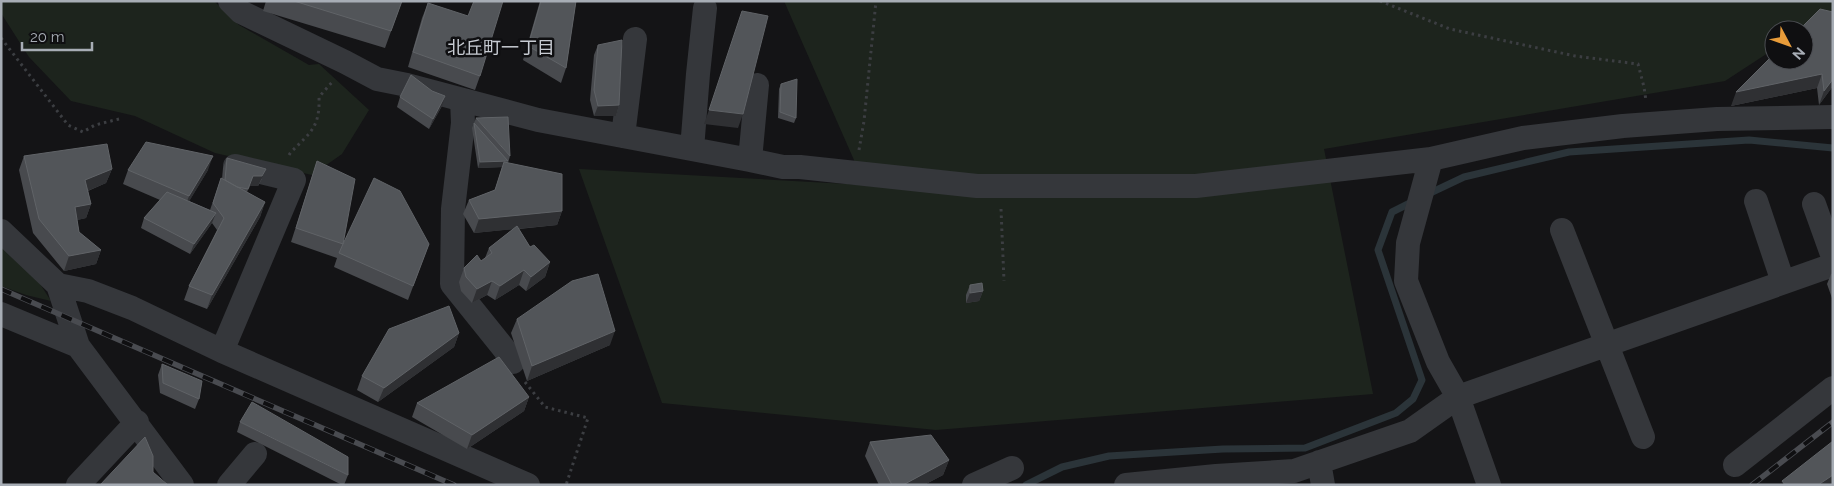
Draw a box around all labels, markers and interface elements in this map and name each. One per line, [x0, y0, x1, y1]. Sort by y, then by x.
scale bar [22, 20, 92, 52]
north arrow [1764, 20, 1814, 70]
text: 20 m [30, 28, 65, 46]
district label: 北丘町一丁目 [447, 37, 555, 58]
text: N [1789, 44, 1808, 63]

